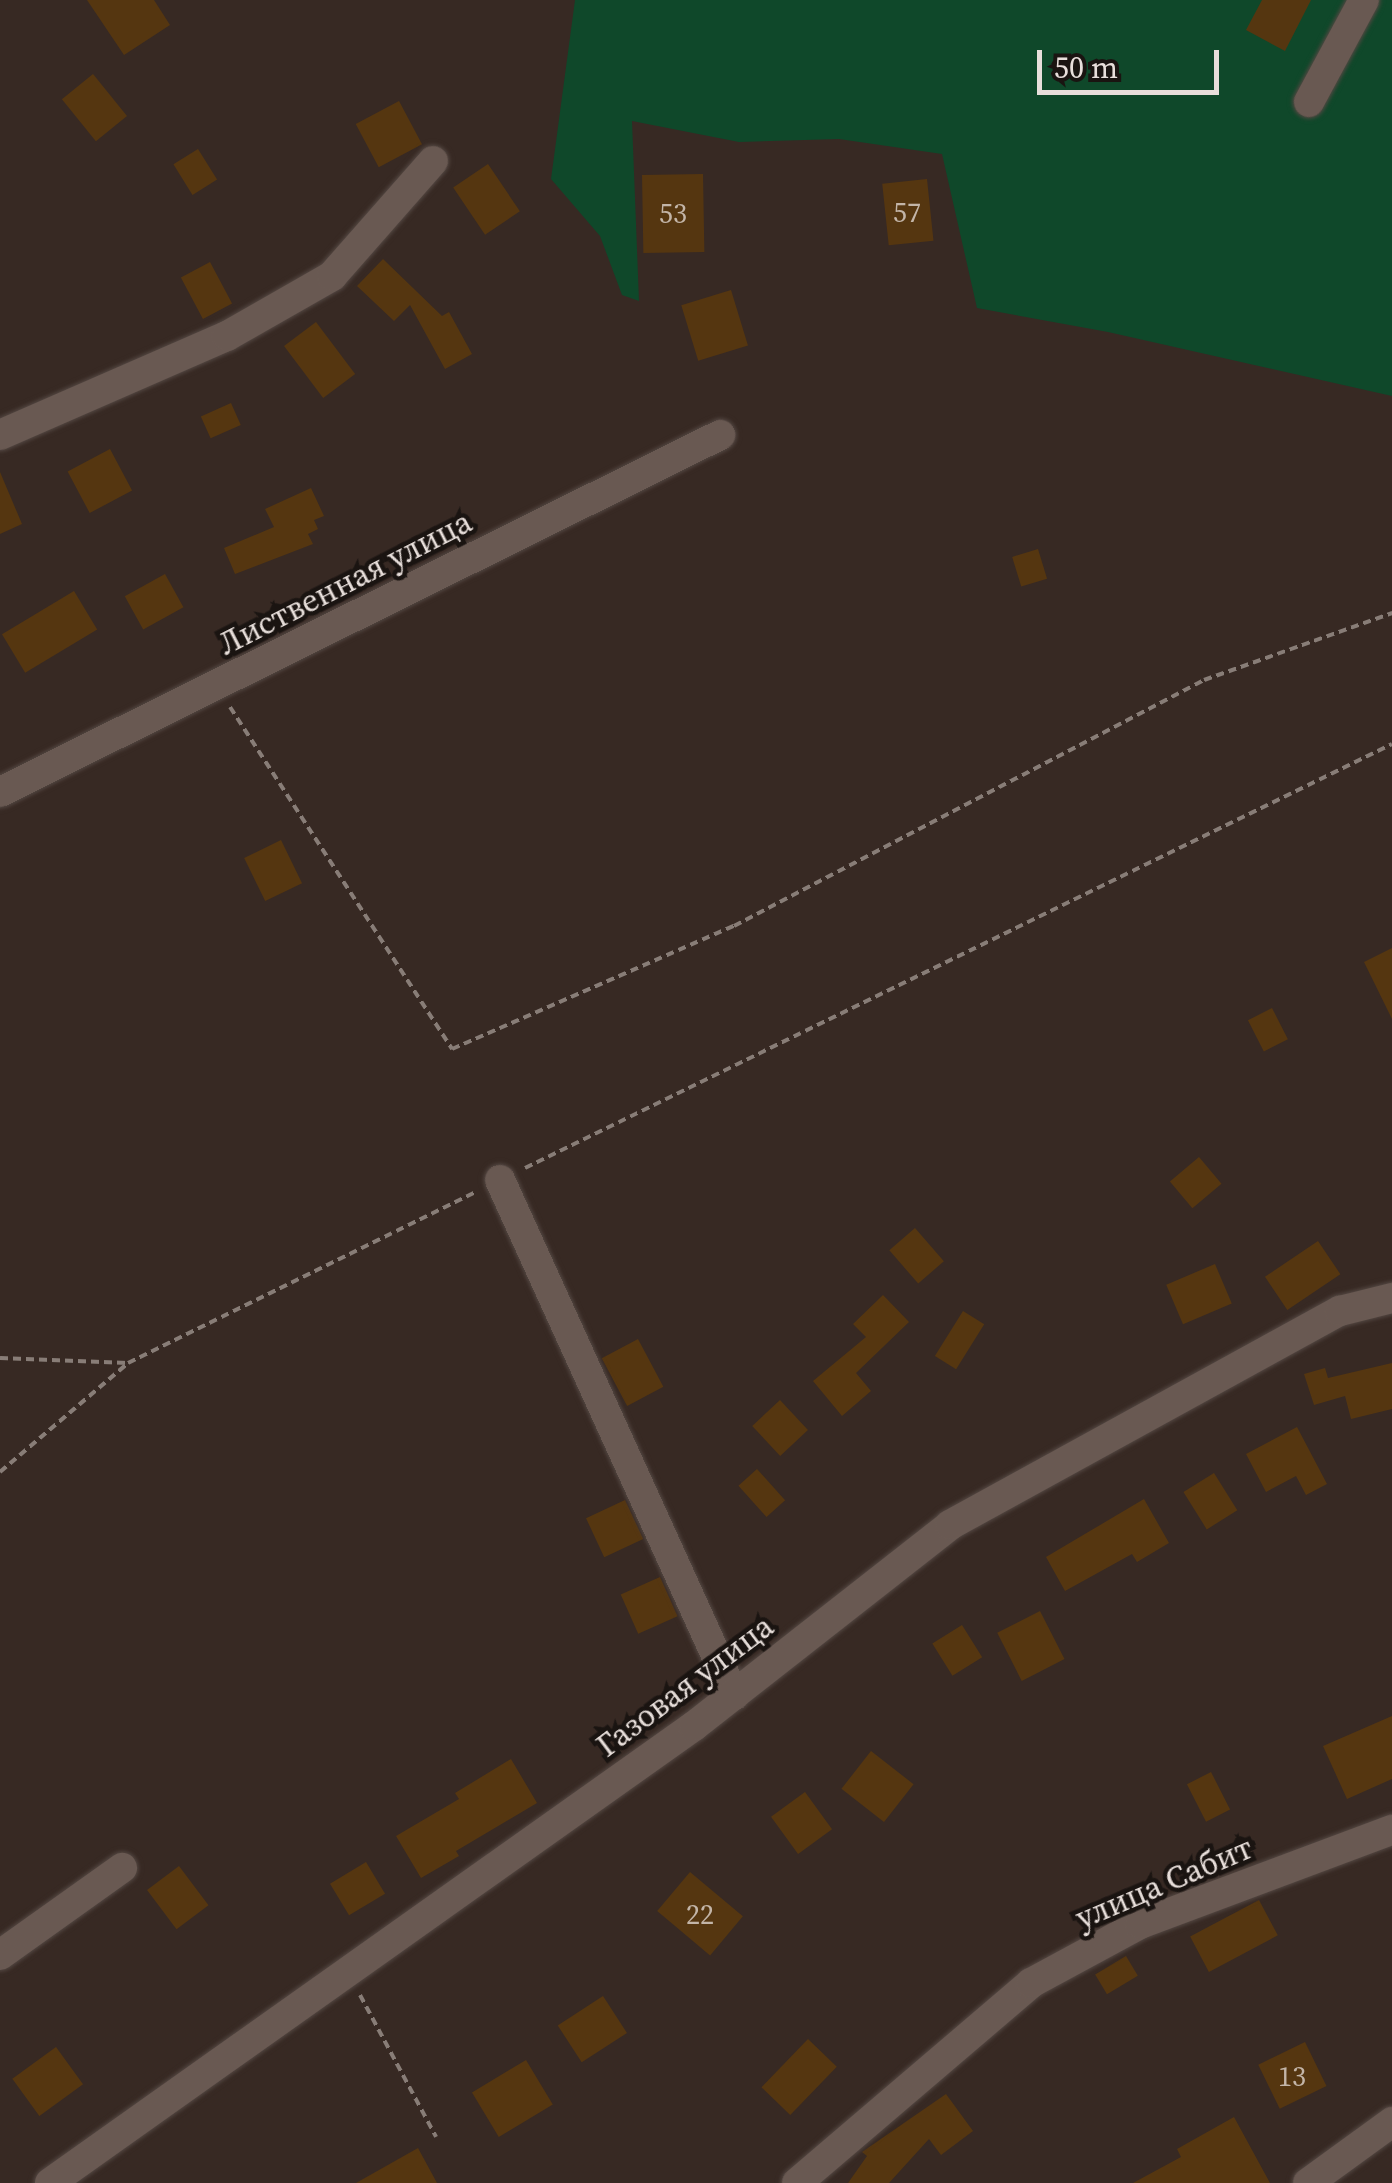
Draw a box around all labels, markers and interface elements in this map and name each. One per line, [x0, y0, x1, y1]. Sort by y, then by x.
scale bar [1042, 30, 1224, 92]
text: 50 m [1054, 47, 1118, 88]
house number: 57 [893, 195, 921, 229]
house number: 53 [659, 196, 687, 230]
street label: Лиственная улица [212, 503, 478, 663]
street label: Газовая улица [589, 1607, 781, 1765]
street label: улица Сабит [1070, 1828, 1258, 1938]
house number: 22 [686, 1897, 714, 1931]
house number: 13 [1278, 2059, 1306, 2093]

